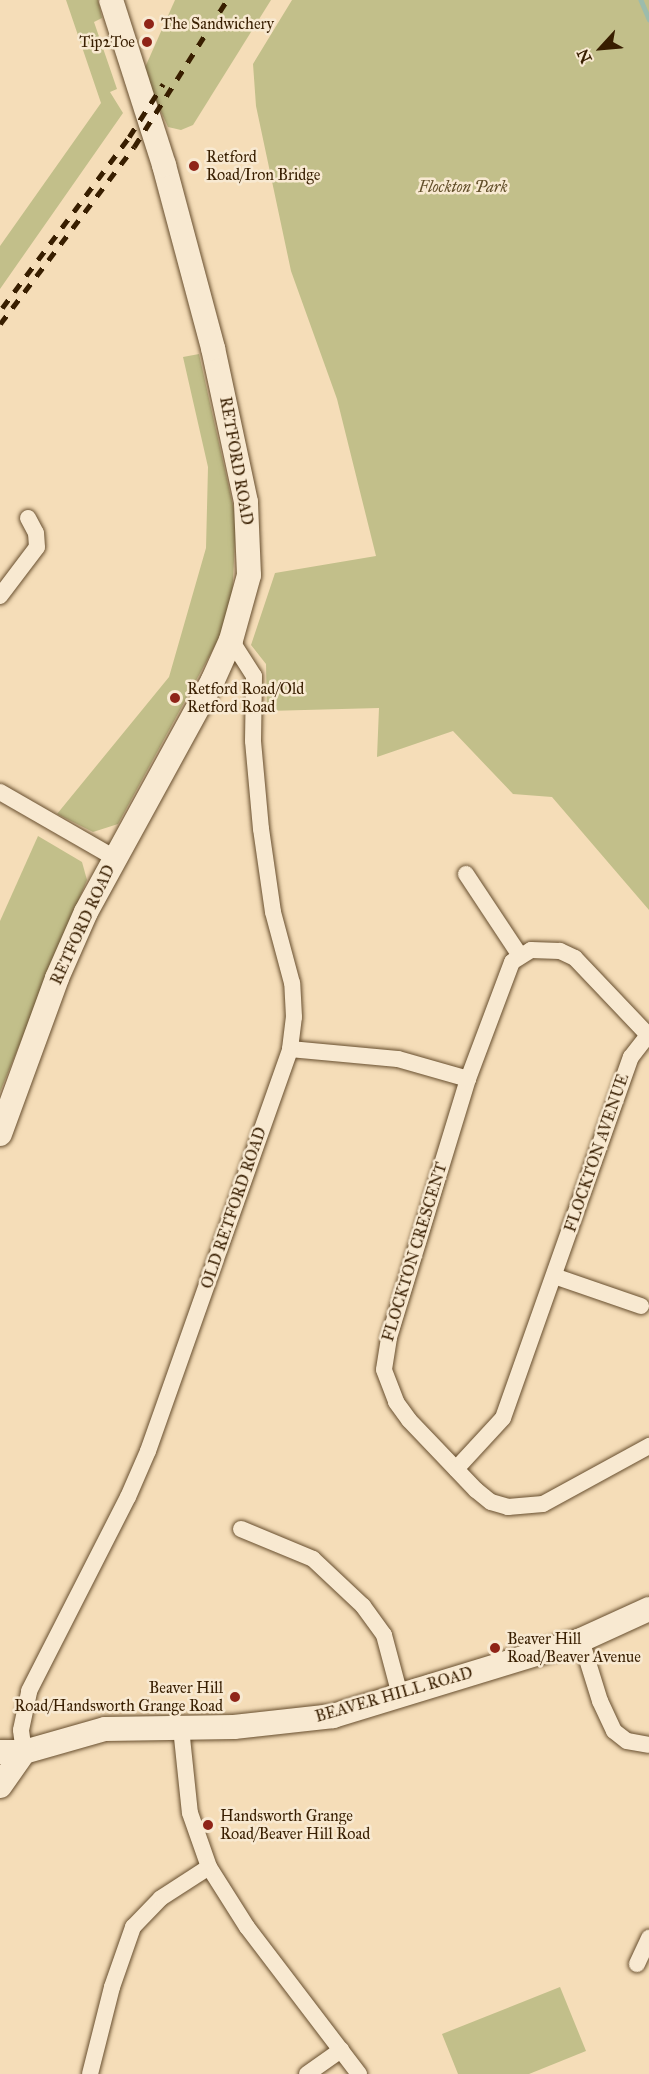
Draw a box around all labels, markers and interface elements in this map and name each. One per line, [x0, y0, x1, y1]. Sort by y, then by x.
place label: The Sandwichery [161, 14, 274, 34]
marker: The Sandwichery [142, 17, 156, 31]
north arrow [571, 18, 631, 78]
place label: Tip2Toe [79, 32, 135, 52]
marker: Tip2Toe [140, 35, 154, 49]
text: N [573, 46, 596, 66]
place label: Retford Road/Iron Bridge [206, 147, 320, 185]
marker: Retford Road/Iron Bridge [187, 159, 201, 173]
park label: Flockton Park [418, 177, 508, 197]
street label: RETFORD ROAD [215, 395, 257, 527]
place label: Retford Road/Old Retford Road [187, 679, 304, 717]
marker: Retford Road/Old Retford Road [168, 691, 182, 705]
street label: RETFORD ROAD [47, 862, 119, 988]
street label: FLOCKTON AVENUE [561, 1071, 633, 1235]
street label: OLD RETFORD ROAD [197, 1125, 271, 1291]
street label: FLOCKTON CRESCENT [379, 1160, 451, 1344]
place label: Beaver Hill Road/Beaver Avenue [507, 1629, 641, 1667]
marker: Beaver Hill Road/Beaver Avenue [488, 1641, 502, 1655]
street label: BEAVER HILL ROAD [313, 1663, 475, 1727]
place label: Beaver Hill Road/Handsworth Grange Road [14, 1678, 223, 1716]
marker: Beaver Hill Road/Handsworth Grange Road [228, 1690, 242, 1704]
place label: Handsworth Grange Road/Beaver Hill Road [220, 1806, 370, 1844]
marker: Handsworth Grange Road/Beaver Hill Road [201, 1818, 215, 1832]

